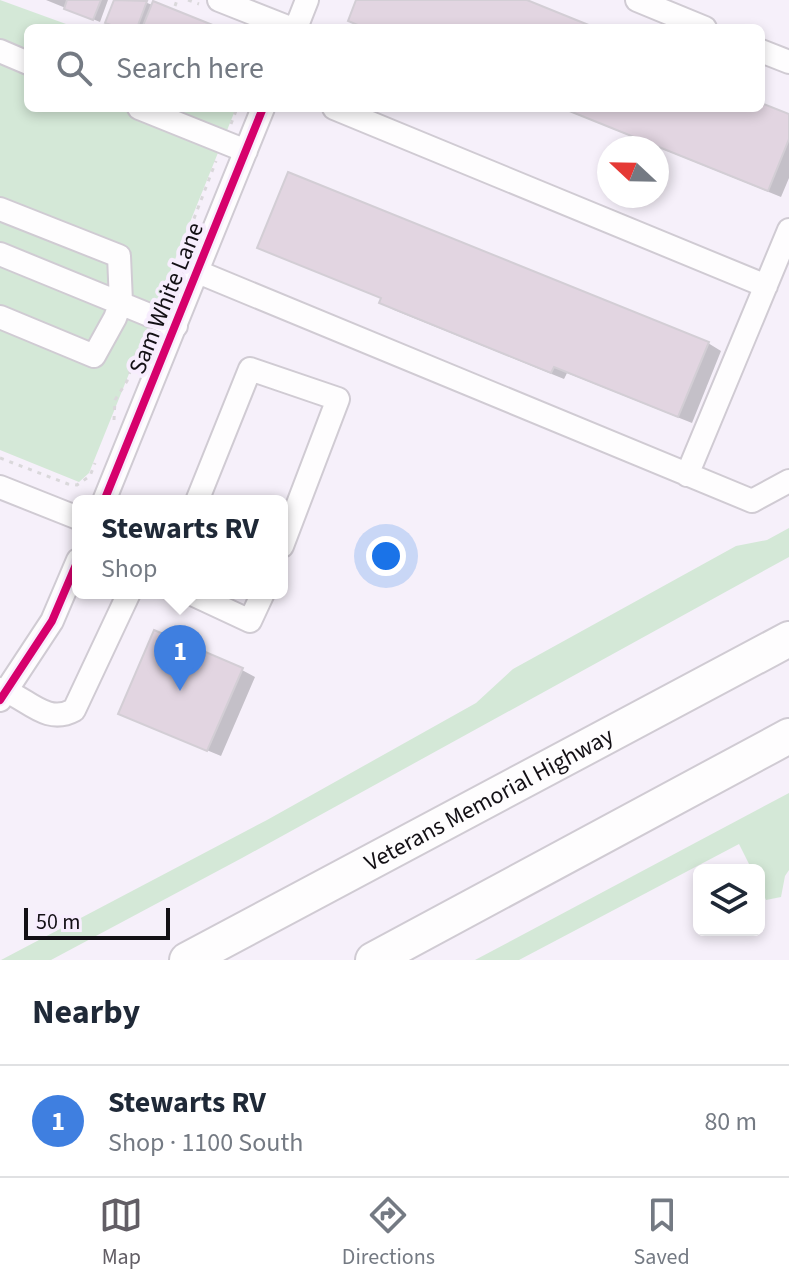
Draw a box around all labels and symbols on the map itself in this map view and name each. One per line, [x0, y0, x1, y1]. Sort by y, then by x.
north arrow [597, 136, 669, 208]
street label: Sam White Lane [120, 217, 213, 379]
your location [366, 536, 406, 576]
pin: 1 [154, 625, 206, 691]
street label: Veterans Memorial Highway [358, 719, 620, 880]
scale bar [24, 904, 170, 940]

